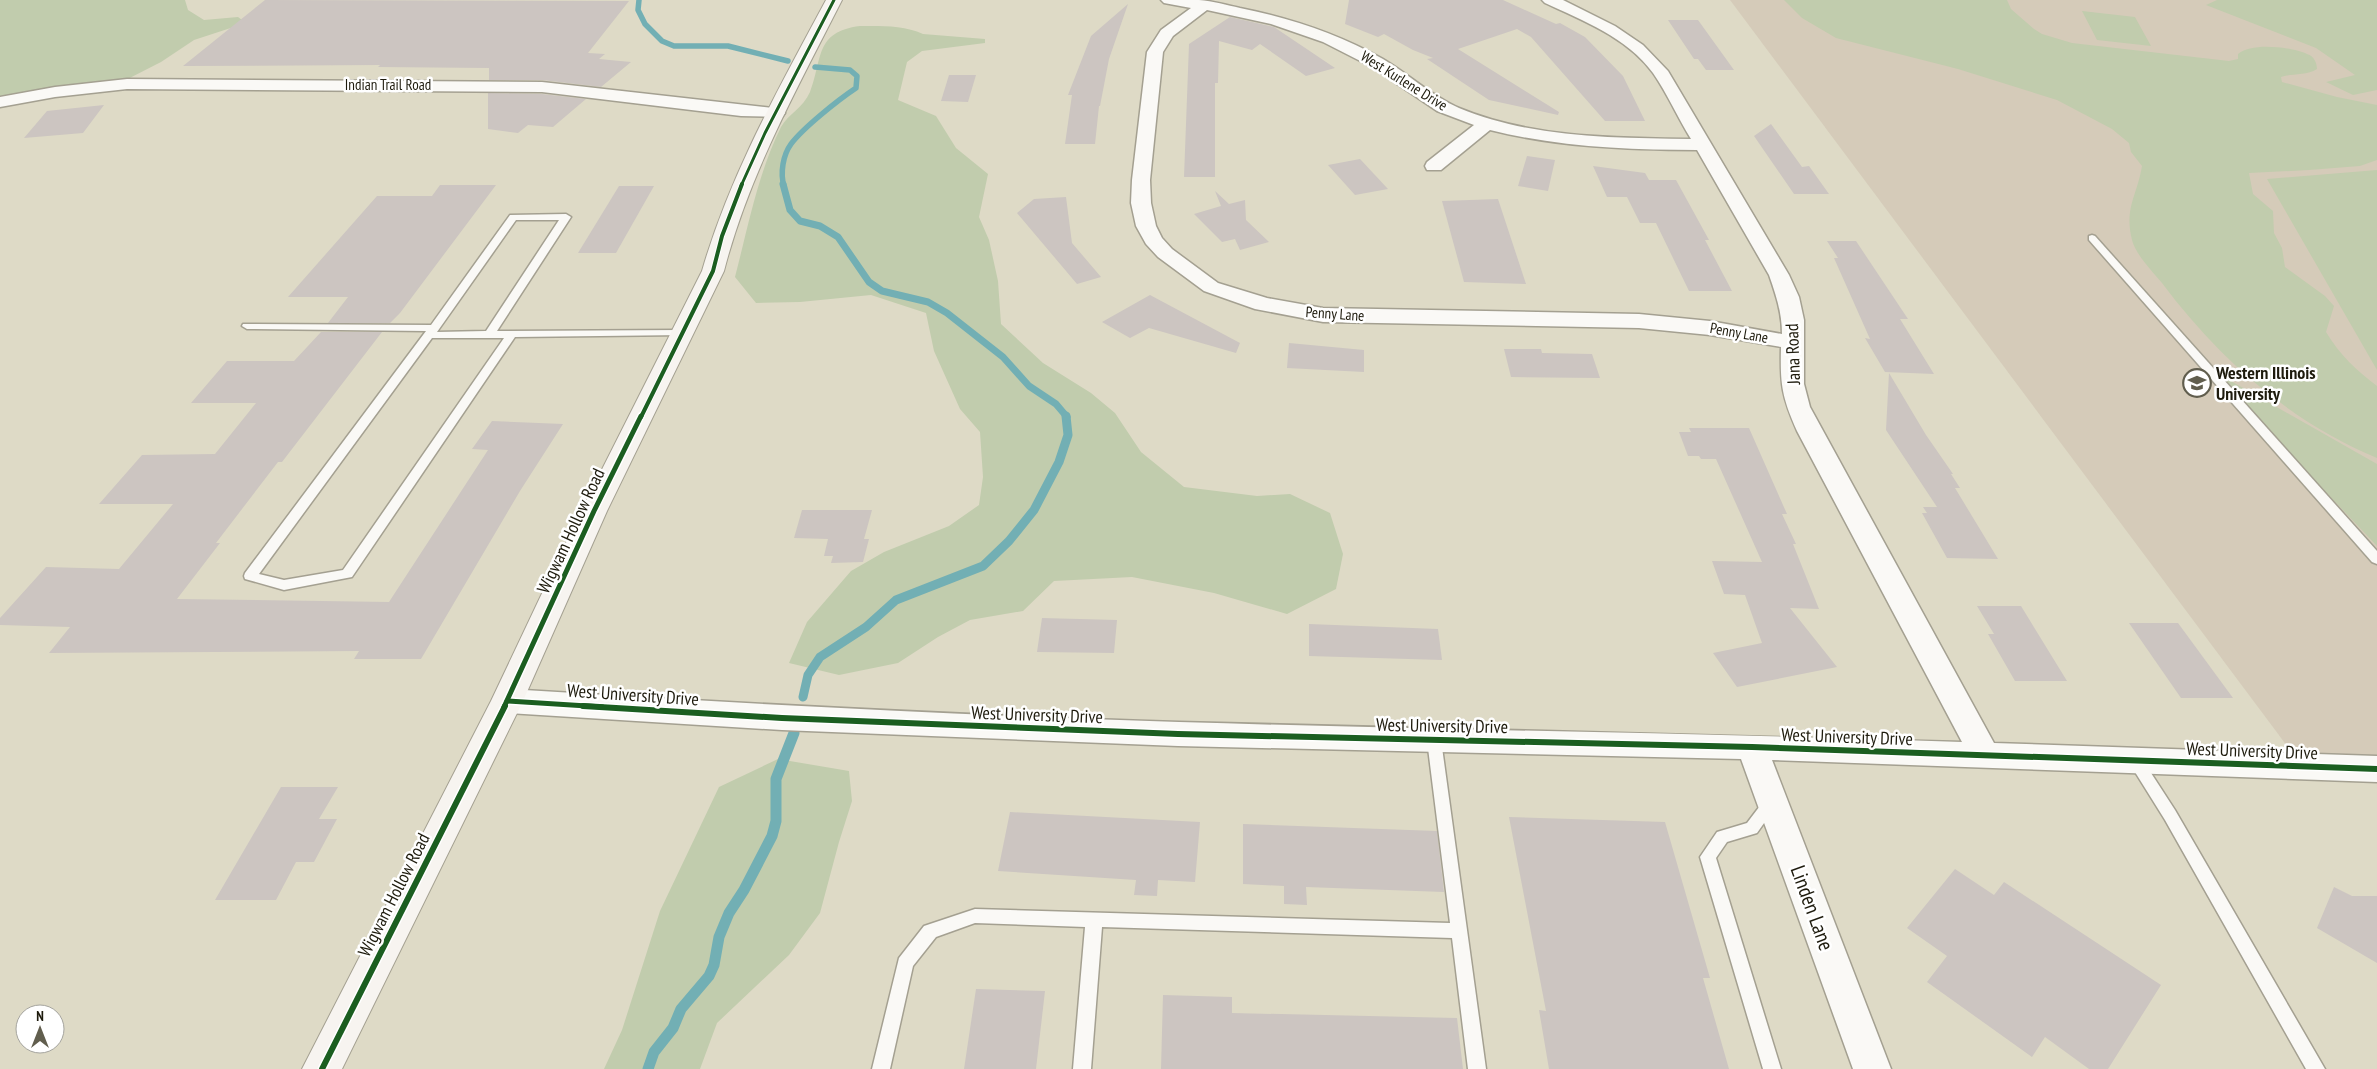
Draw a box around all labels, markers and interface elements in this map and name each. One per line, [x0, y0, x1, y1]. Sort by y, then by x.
street label: West Kurlene Drive [1357, 46, 1451, 115]
street label: Indian Trail Road [345, 75, 431, 94]
street label: Penny Lane [1305, 302, 1365, 325]
street label: Penny Lane [1708, 318, 1770, 347]
street label: Jana Road [1780, 323, 1805, 386]
place label: Western Illinois University [2215, 361, 2316, 405]
school or university icon: Western Illinois University [2182, 368, 2212, 398]
street label: Wigwam Hollow Road [532, 465, 610, 597]
street label: West University Drive [566, 678, 700, 711]
street label: West University Drive [971, 701, 1103, 728]
street label: West University Drive [1376, 713, 1508, 738]
street label: West University Drive [1781, 723, 1913, 750]
street label: West University Drive [2186, 737, 2318, 764]
street label: Wigwam Hollow Road [353, 829, 435, 960]
street label: Linden Lane [1785, 862, 1840, 954]
north arrow [15, 1004, 65, 1054]
text: N [36, 1007, 44, 1025]

